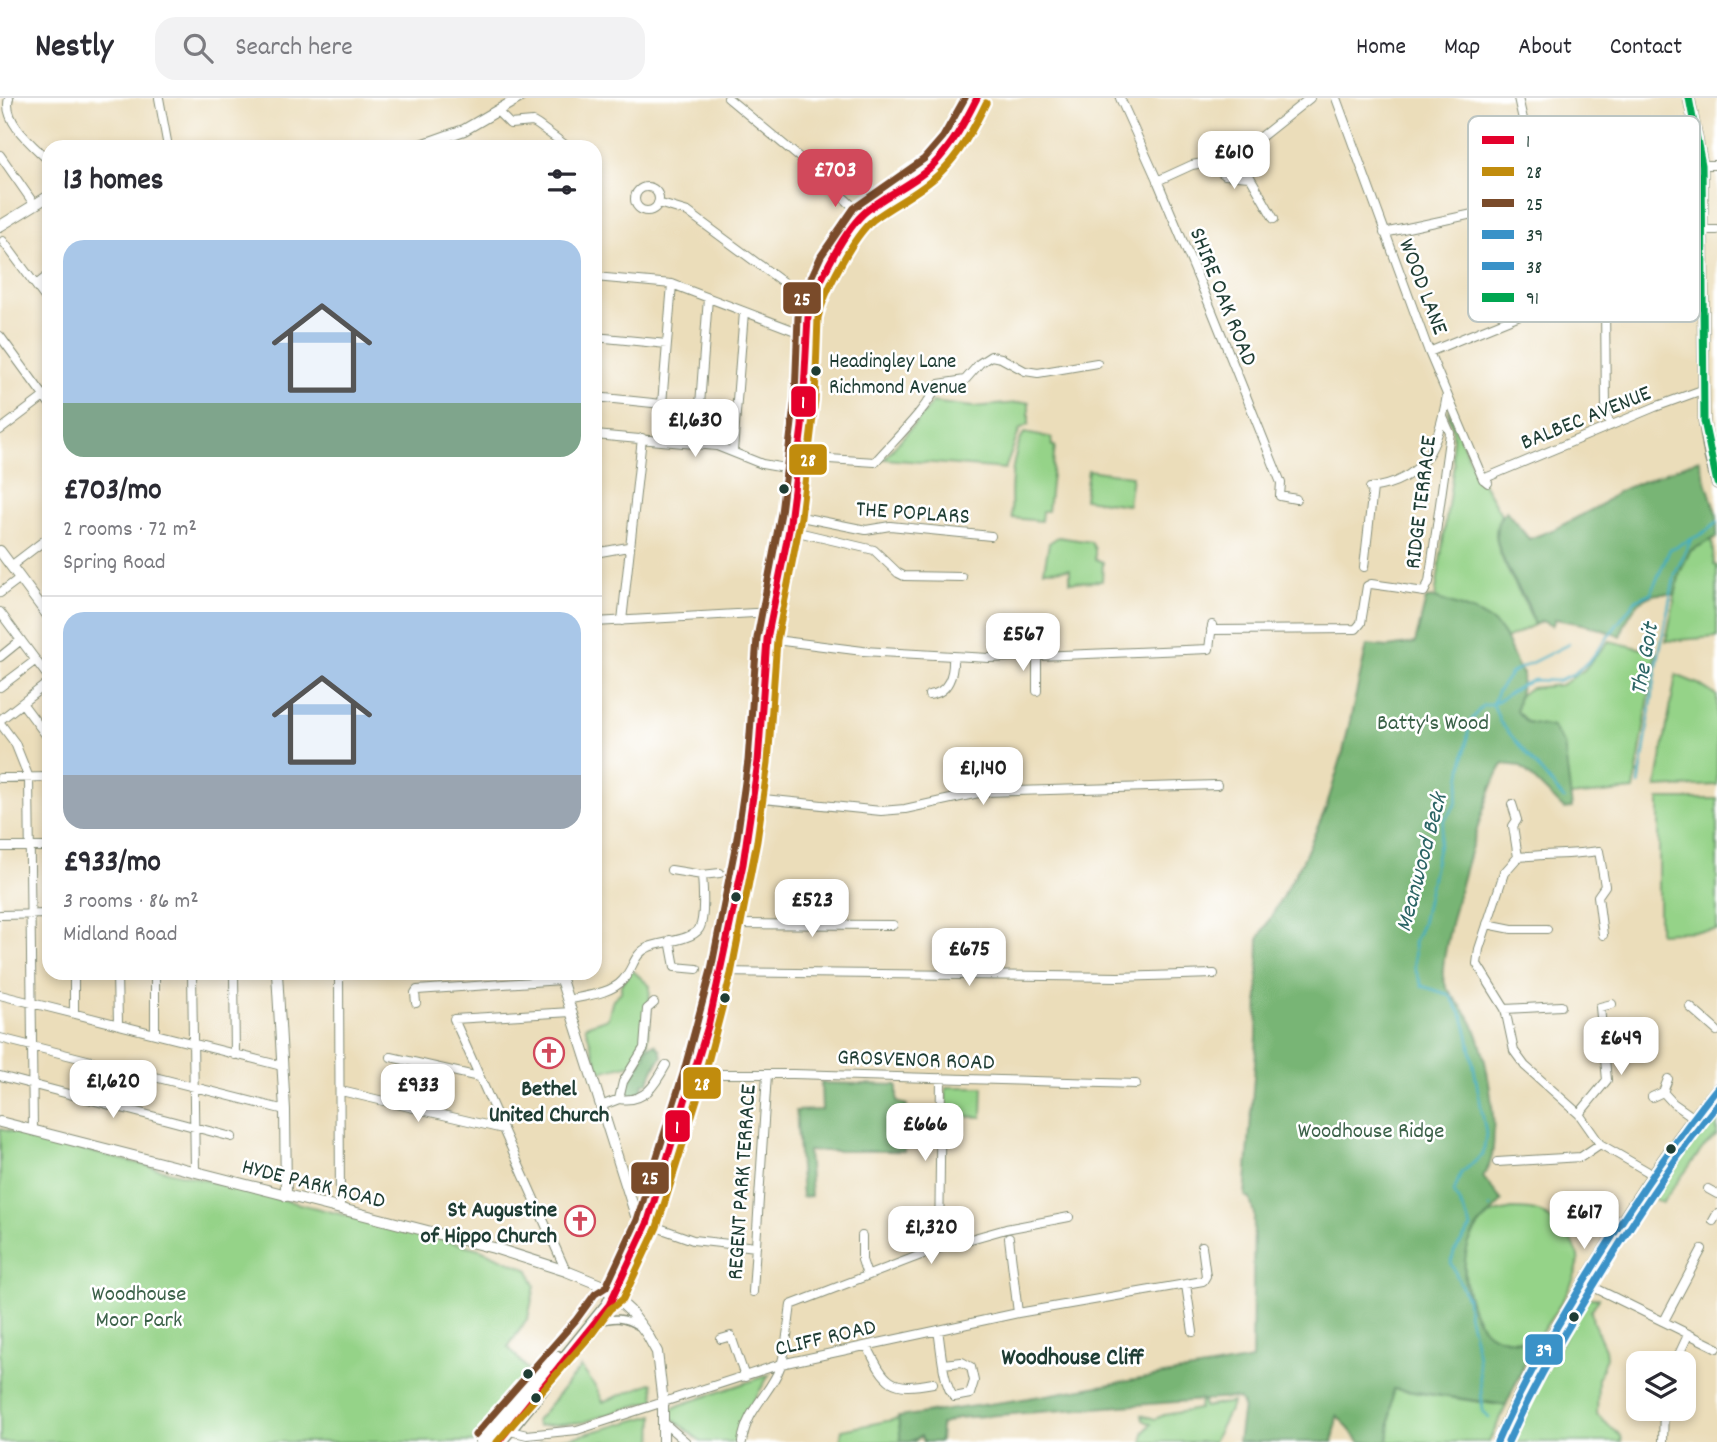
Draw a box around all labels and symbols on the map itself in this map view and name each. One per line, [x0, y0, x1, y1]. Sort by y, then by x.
legend [1468, 116, 1700, 322]
text: 1 [1526, 130, 1530, 157]
pin: £610 [1193, 132, 1275, 191]
pin: £703 [794, 150, 876, 209]
text: 28 [1526, 161, 1542, 188]
text: 25 [1526, 193, 1543, 220]
street label: SHIRE OAK ROAD [1179, 223, 1265, 371]
text: 39 [1526, 224, 1543, 251]
street label: WOOD LANE [1388, 234, 1455, 341]
text: 38 [1526, 256, 1542, 283]
line badge: 25 [782, 281, 822, 315]
text: 91 [1526, 287, 1539, 314]
text: 25 [793, 288, 811, 315]
place label: Headingley Lane Richmond Avenue [829, 348, 967, 404]
marker: Headingley Lane Richmond Avenue [809, 364, 823, 378]
street label: BALBEC AVENUE [1516, 378, 1657, 460]
line badge: 1 [790, 385, 817, 418]
text: 1 [801, 391, 805, 418]
pin: £1,630 [638, 400, 752, 459]
street label: RIDGE TERRACE [1398, 433, 1447, 571]
line badge: 28 [788, 443, 828, 476]
text: 28 [800, 449, 816, 476]
unlabelled marker [777, 482, 791, 496]
street label: THE POPLARS [855, 494, 971, 535]
pin: £567 [982, 614, 1064, 673]
water label: The Goit [1623, 619, 1669, 698]
park label: Batty's Wood [1377, 708, 1489, 741]
pin: £1,140 [926, 748, 1040, 807]
water label: Meanwood Beck [1388, 788, 1458, 936]
pin: £523 [771, 880, 853, 939]
unlabelled marker [729, 890, 743, 904]
pin: £675 [928, 928, 1010, 988]
unlabelled marker [718, 991, 732, 1005]
pin: £649 [1580, 1018, 1662, 1077]
church icon: Bethel United Church [532, 1036, 566, 1070]
street label: GROSVENOR ROAD [837, 1042, 995, 1081]
pin: £1,620 [56, 1060, 170, 1120]
pin: £933 [377, 1065, 459, 1124]
line badge: 28 [682, 1066, 722, 1100]
text: 28 [694, 1073, 710, 1100]
place label: Bethel United Church [489, 1074, 609, 1133]
street label: REGENT PARK TERRACE [720, 1083, 767, 1281]
pin: £666 [884, 1104, 966, 1163]
line badge: 1 [664, 1109, 691, 1143]
text: 1 [675, 1116, 679, 1143]
park label: Woodhouse Ridge [1298, 1116, 1444, 1149]
unlabelled marker [1664, 1142, 1678, 1156]
street label: HYDE PARK ROAD [238, 1152, 388, 1219]
line badge: 25 [630, 1161, 670, 1195]
text: 25 [641, 1167, 659, 1194]
pin: £617 [1543, 1192, 1625, 1251]
place label: St Augustine of Hippo Church [421, 1195, 557, 1254]
church icon: St Augustine of Hippo Church [563, 1204, 597, 1238]
pin: £1,320 [874, 1206, 988, 1266]
park label: Woodhouse Moor Park [92, 1279, 186, 1338]
unlabelled marker [1567, 1310, 1581, 1324]
street label: CLIFF ROAD [772, 1312, 880, 1367]
line badge: 39 [1524, 1333, 1564, 1366]
text: 39 [1535, 1339, 1553, 1366]
district label: Woodhouse Cliff [1002, 1342, 1144, 1376]
unlabelled marker [521, 1367, 535, 1381]
unlabelled marker [529, 1391, 543, 1405]

